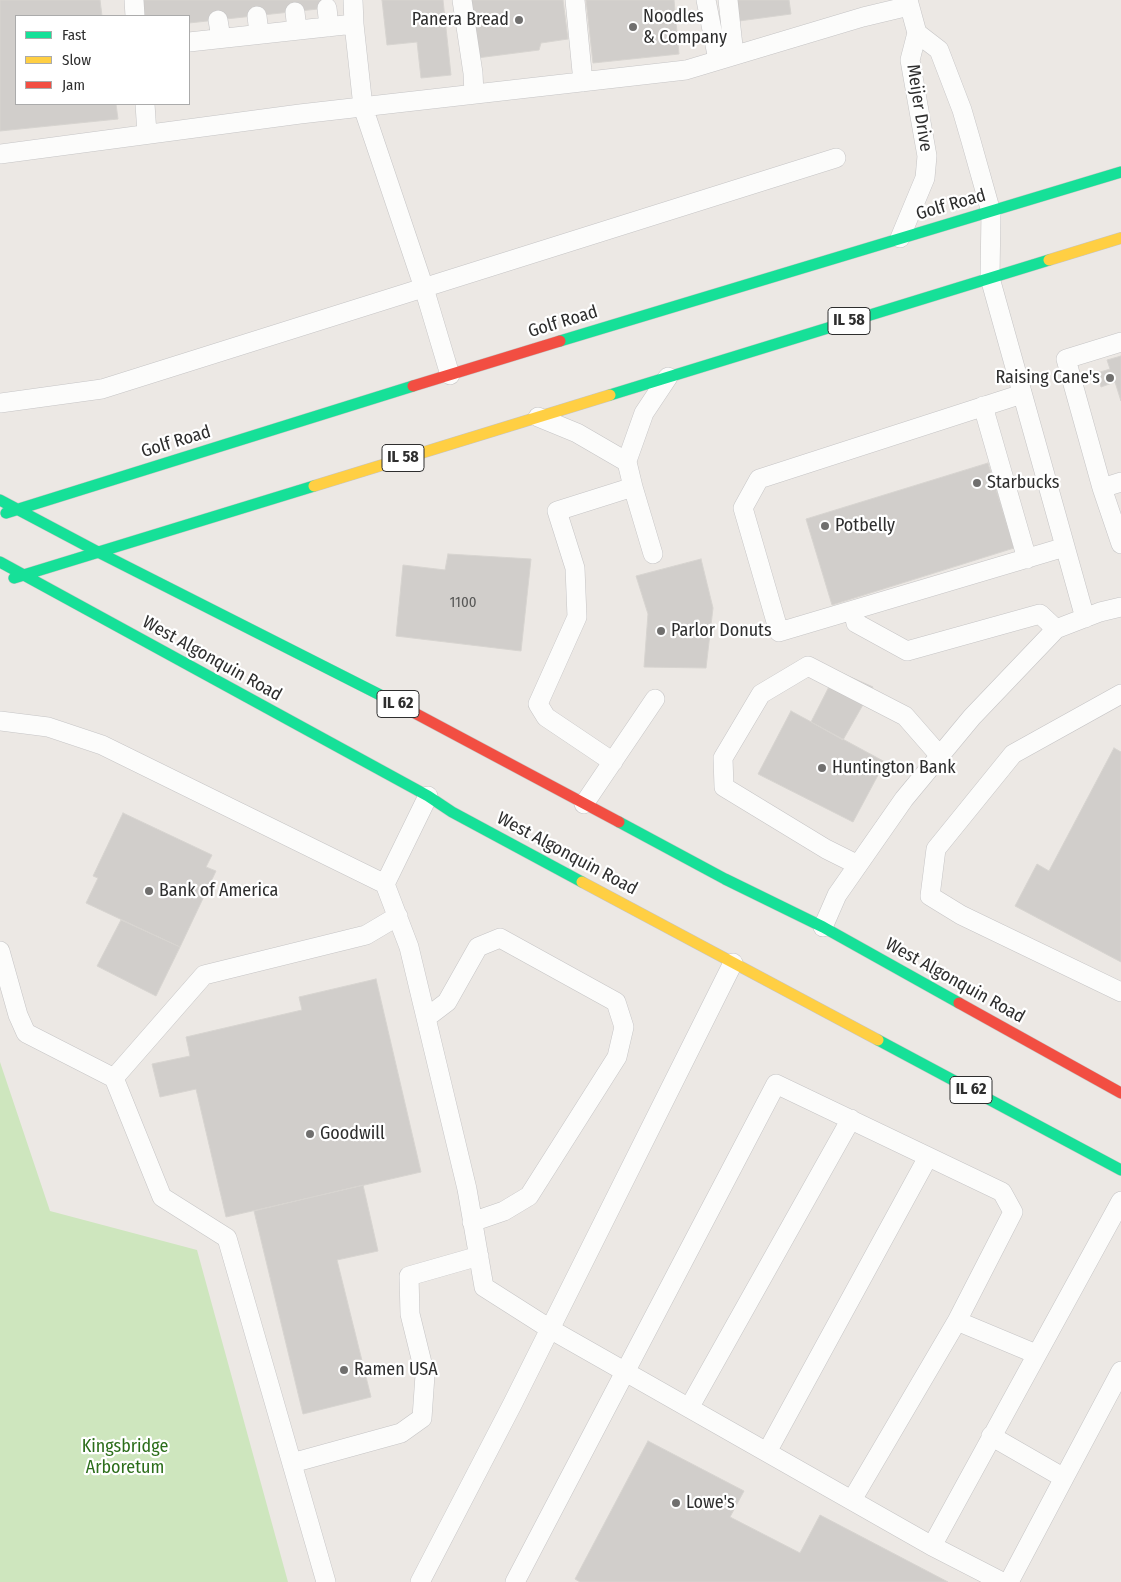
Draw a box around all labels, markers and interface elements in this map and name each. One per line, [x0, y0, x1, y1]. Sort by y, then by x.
place label: Noodles & Company [643, 6, 727, 48]
place label: Panera Bread [412, 9, 509, 31]
marker: Panera Bread [513, 14, 525, 26]
legend [15, 15, 190, 105]
marker: Noodles & Company [627, 21, 639, 33]
text: Fast [62, 26, 86, 44]
text: Slow [62, 51, 91, 69]
street label: Meijer Drive [901, 63, 937, 153]
text: Jam [62, 76, 85, 94]
street label: Golf Road [914, 185, 988, 225]
street label: Golf Road [526, 301, 600, 343]
road number: IL 58 [828, 308, 870, 334]
place label: Raising Cane's [995, 367, 1100, 389]
marker: Raising Cane's [1104, 372, 1116, 384]
street label: Golf Road [139, 421, 213, 463]
road number: IL 58 [382, 444, 424, 472]
place label: Starbucks [987, 472, 1059, 494]
marker: Starbucks [971, 477, 983, 489]
place label: Potbelly [835, 515, 895, 537]
marker: Potbelly [819, 520, 831, 532]
house number: 1100 [449, 594, 477, 612]
street label: West Algonquin Road [139, 612, 285, 706]
place label: Parlor Donuts [671, 620, 772, 642]
marker: Parlor Donuts [655, 625, 667, 637]
road number: IL 62 [377, 691, 419, 718]
place label: Huntington Bank [832, 757, 956, 779]
marker: Huntington Bank [816, 762, 828, 774]
street label: West Algonquin Road [493, 808, 641, 900]
place label: Bank of America [159, 880, 278, 902]
marker: Bank of America [143, 885, 155, 897]
street label: West Algonquin Road [882, 934, 1028, 1028]
road number: IL 62 [950, 1076, 992, 1104]
place label: Goodwill [320, 1123, 385, 1145]
marker: Goodwill [304, 1128, 316, 1140]
place label: Ramen USA [354, 1359, 438, 1381]
marker: Ramen USA [338, 1364, 350, 1376]
park label: Kingsbridge Arboretum [82, 1436, 168, 1478]
place label: Lowe's [686, 1492, 735, 1514]
marker: Lowe's [670, 1497, 682, 1509]

